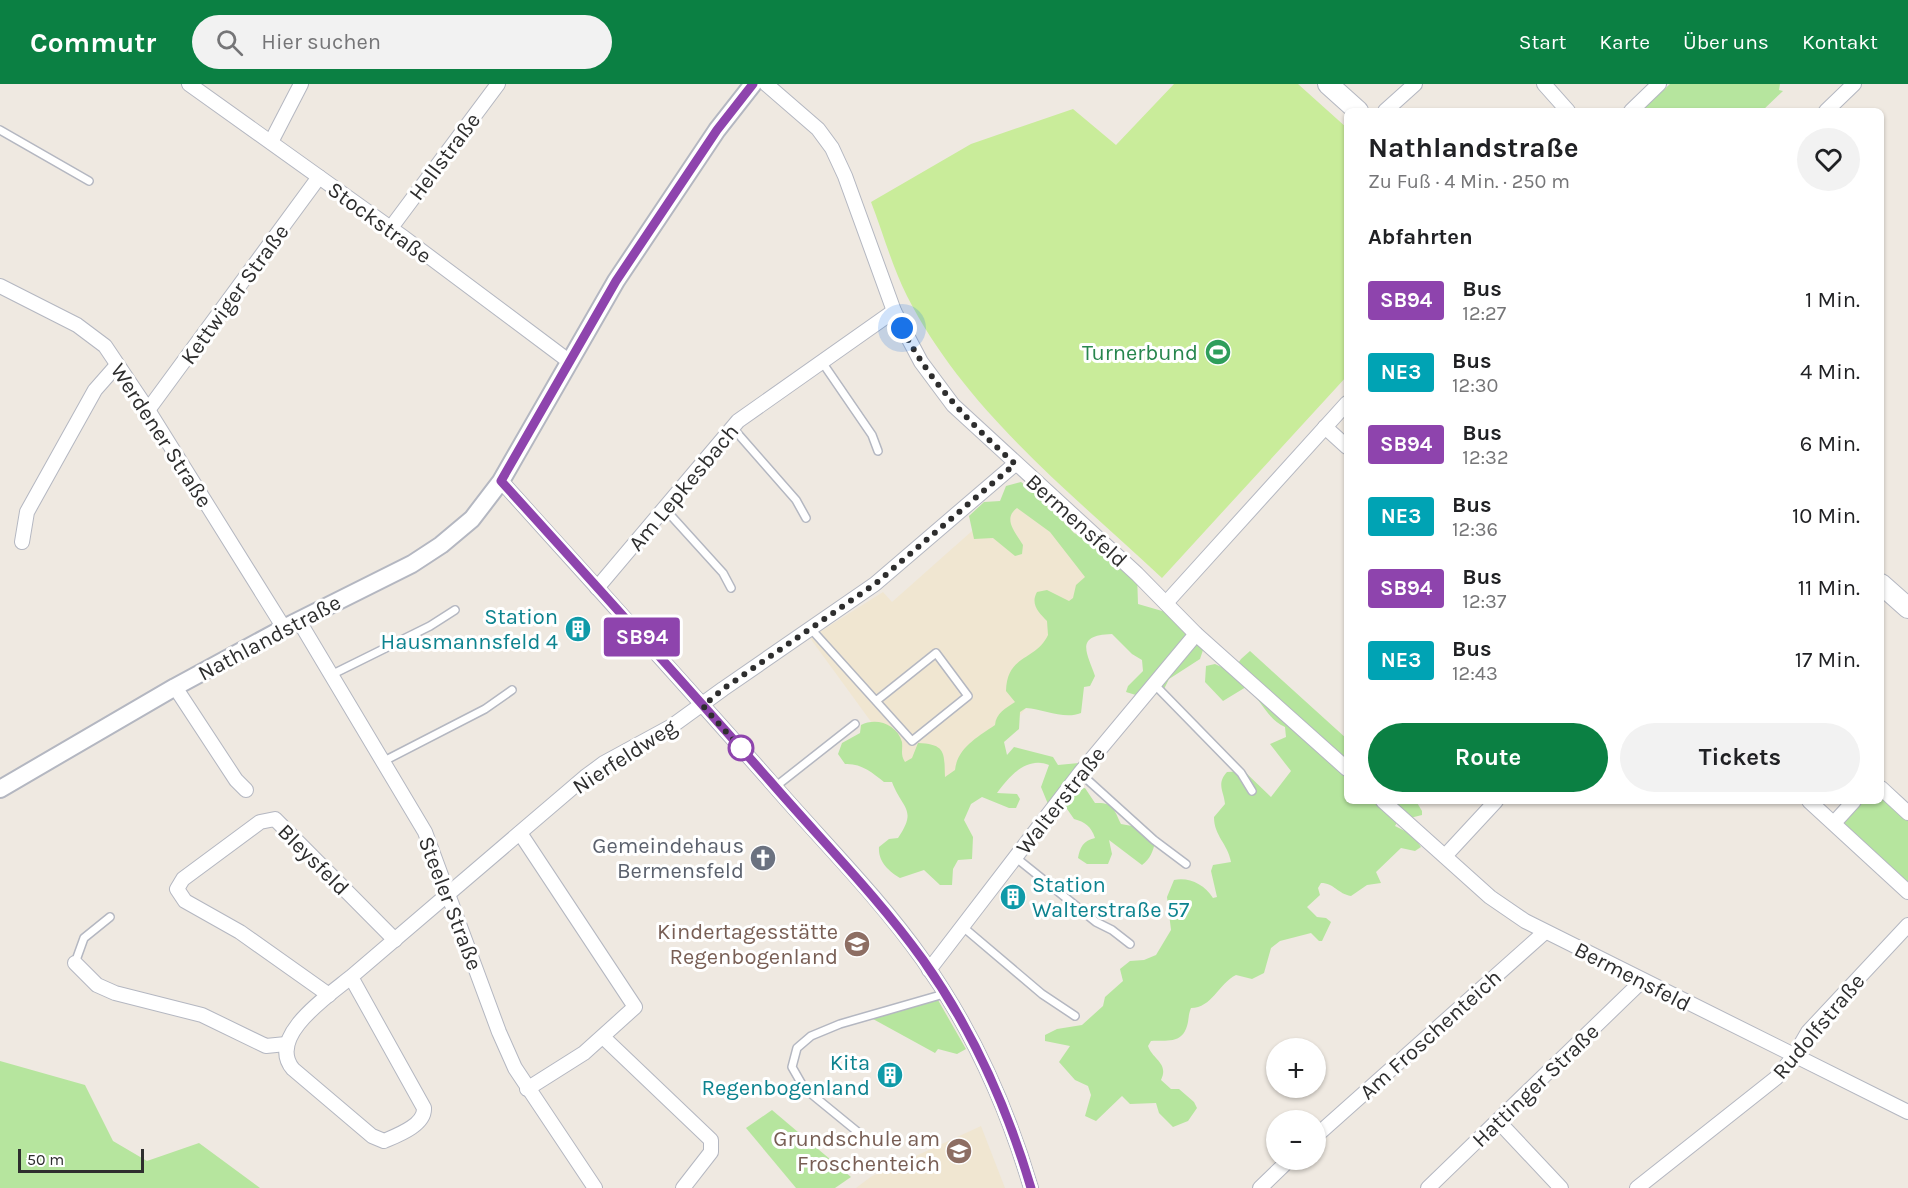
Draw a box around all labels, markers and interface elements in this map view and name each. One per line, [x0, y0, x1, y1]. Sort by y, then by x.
search box [192, 15, 612, 69]
text: Commutr [30, 26, 156, 59]
icon: search [213, 26, 246, 59]
text: Hier suchen [261, 29, 381, 55]
text: Start [1519, 30, 1566, 54]
text: Karte [1599, 30, 1650, 54]
text: Über uns [1683, 30, 1769, 54]
text: Kontakt [1802, 30, 1878, 54]
street label: Hellstraße [403, 108, 486, 206]
button: heart [1797, 128, 1860, 191]
text: Nathlandstraße [1368, 131, 1579, 164]
text: Zu Fuß · 4 Min. · 250 m [1368, 170, 1570, 193]
street label: Stockstraße [322, 176, 436, 269]
street label: Kettwiger Straße [175, 219, 294, 370]
text: Abfahrten [1368, 224, 1473, 250]
text: Bus [1462, 276, 1502, 302]
text: 1 Min. [1805, 287, 1860, 313]
text: SB94 [1380, 288, 1432, 312]
text: 12:27 [1462, 302, 1506, 325]
your location [887, 313, 917, 343]
sports icon: Turnerbund [1203, 337, 1233, 367]
place label: Turnerbund [1082, 340, 1198, 366]
text: Bus [1452, 348, 1492, 374]
street label: Werdener Straße [105, 359, 217, 513]
text: 4 Min. [1800, 359, 1860, 385]
text: NE3 [1381, 360, 1421, 384]
text: 12:30 [1452, 374, 1499, 397]
street label: Am Lepkesbach [623, 419, 744, 556]
text: Bus [1462, 420, 1502, 446]
text: 6 Min. [1800, 431, 1860, 457]
text: SB94 [1380, 432, 1432, 456]
text: 12:32 [1462, 446, 1509, 469]
street label: Bermensfeld [1020, 469, 1132, 573]
text: Bus [1452, 492, 1492, 518]
text: 10 Min. [1792, 503, 1860, 529]
text: NE3 [1381, 504, 1421, 528]
text: 12:36 [1452, 518, 1498, 541]
text: Bus [1462, 564, 1502, 590]
text: 11 Min. [1798, 575, 1860, 601]
text: SB94 [1380, 576, 1432, 600]
street label: Nathlandstraße [194, 589, 345, 686]
text: 12:37 [1462, 590, 1506, 613]
place label: Station Hausmannsfeld 4 [381, 604, 558, 655]
building icon: Station Hausmannsfeld 4 [563, 614, 593, 644]
line badge: SB94 [600, 618, 684, 656]
text: SB94 [616, 625, 668, 649]
text: Bus [1452, 636, 1492, 662]
text: 17 Min. [1795, 647, 1860, 673]
text: NE3 [1381, 648, 1421, 672]
text: 12:43 [1452, 662, 1498, 685]
street label: Nierfeldweg [568, 713, 682, 800]
button: Route [1368, 723, 1608, 792]
button: Tickets [1620, 723, 1860, 792]
unlabelled marker [728, 735, 754, 761]
street label: Walterstraße [1011, 742, 1111, 860]
street label: Bleysfeld [272, 819, 354, 901]
street label: Steeler Straße [413, 833, 488, 974]
place label: Gemeindehaus Bermensfeld [592, 833, 744, 884]
church icon: Gemeindehaus Bermensfeld [748, 843, 778, 873]
place label: Station Walterstraße 57 [1032, 872, 1189, 923]
building icon: Station Walterstraße 57 [998, 882, 1028, 912]
place label: Kindertagesstätte Regenbogenland [657, 919, 838, 970]
school or university icon: Kindertagesstätte Regenbogenland [842, 929, 872, 959]
street label: Bermensfeld [1570, 936, 1695, 1017]
street label: Am Froschenteich [1355, 964, 1507, 1105]
street label: Rudolfstraße [1767, 969, 1870, 1085]
street label: Hattinger Straße [1467, 1019, 1605, 1153]
map controls [1266, 1038, 1326, 1170]
button: + [1266, 1038, 1326, 1098]
place label: Kita Regenbogenland [702, 1050, 870, 1101]
building icon: Kita Regenbogenland [875, 1060, 905, 1090]
button: − [1266, 1110, 1326, 1170]
place label: Grundschule am Froschenteich [773, 1126, 940, 1177]
school or university icon: Grundschule am Froschenteich [944, 1136, 974, 1166]
scale bar [18, 1146, 144, 1174]
text: 50 m [27, 1150, 64, 1169]

